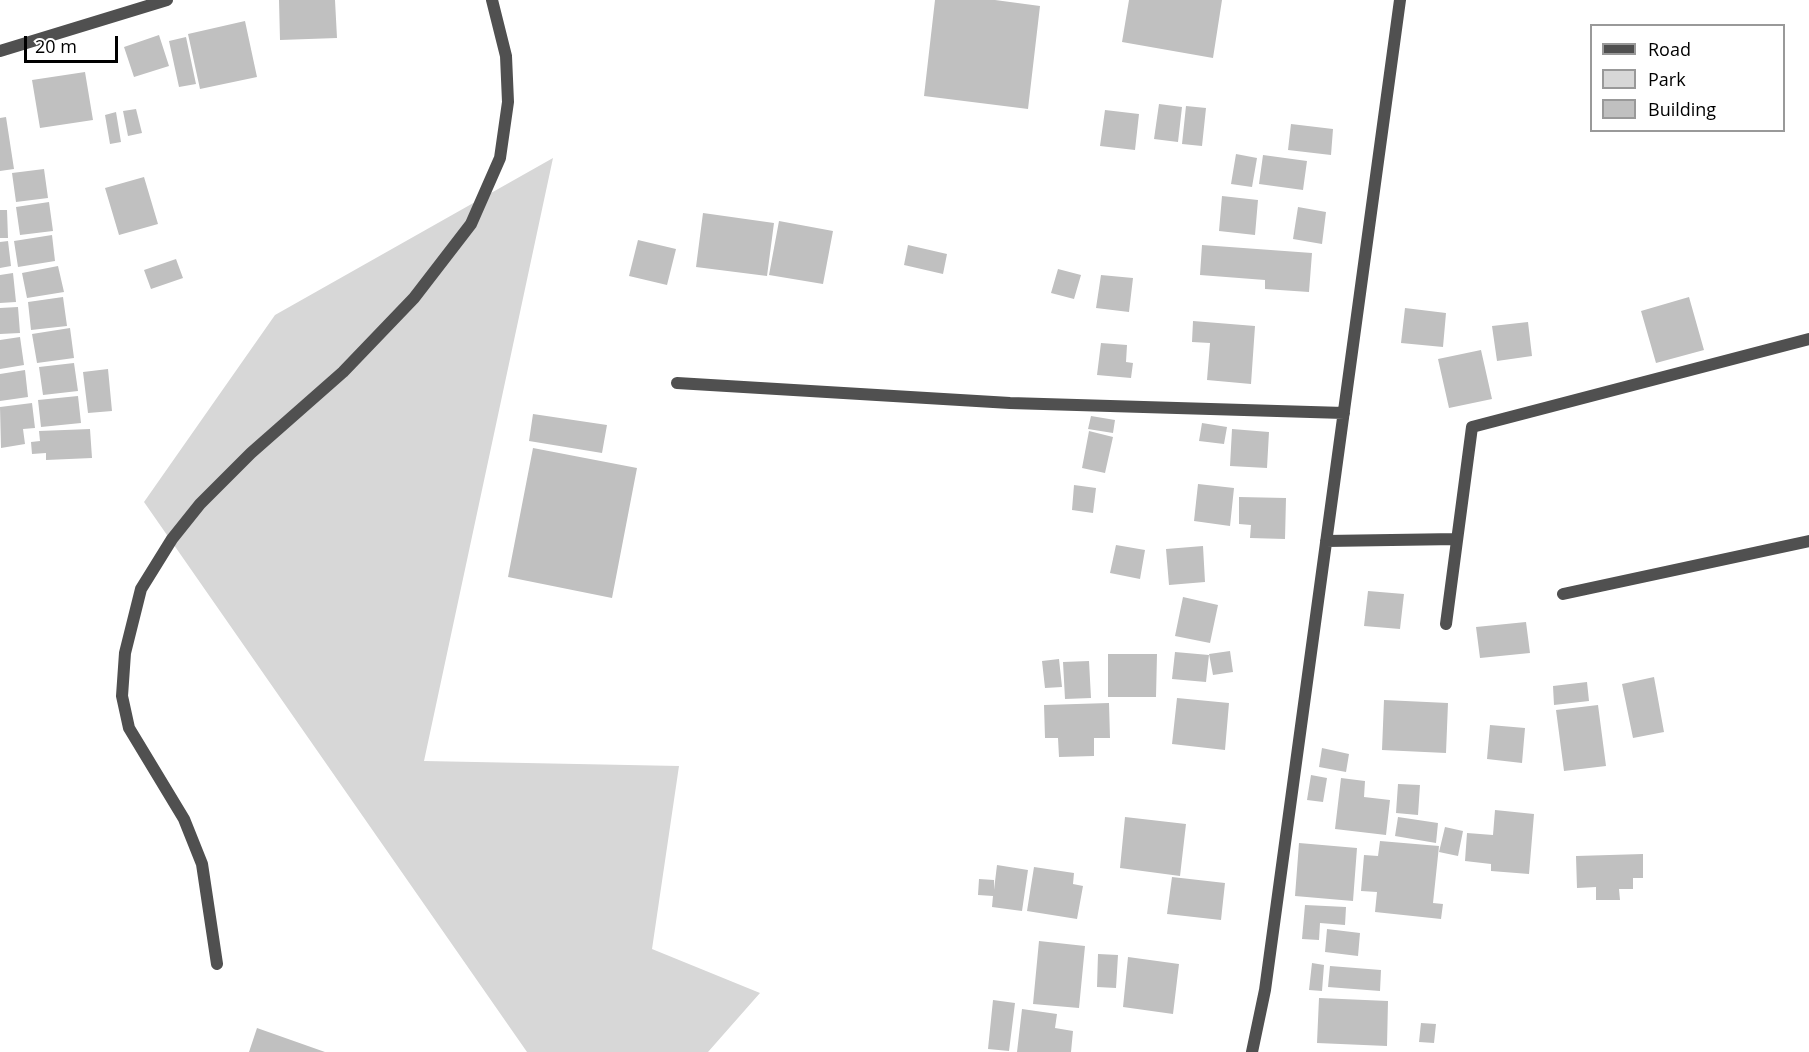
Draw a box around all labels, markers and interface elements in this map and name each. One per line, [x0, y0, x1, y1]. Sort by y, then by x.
scale bar [27, 24, 122, 62]
legend [1590, 24, 1785, 132]
text: 20 m [35, 34, 77, 58]
text: Road [1648, 37, 1691, 61]
text: Park [1648, 67, 1686, 91]
text: Building [1648, 97, 1716, 121]

